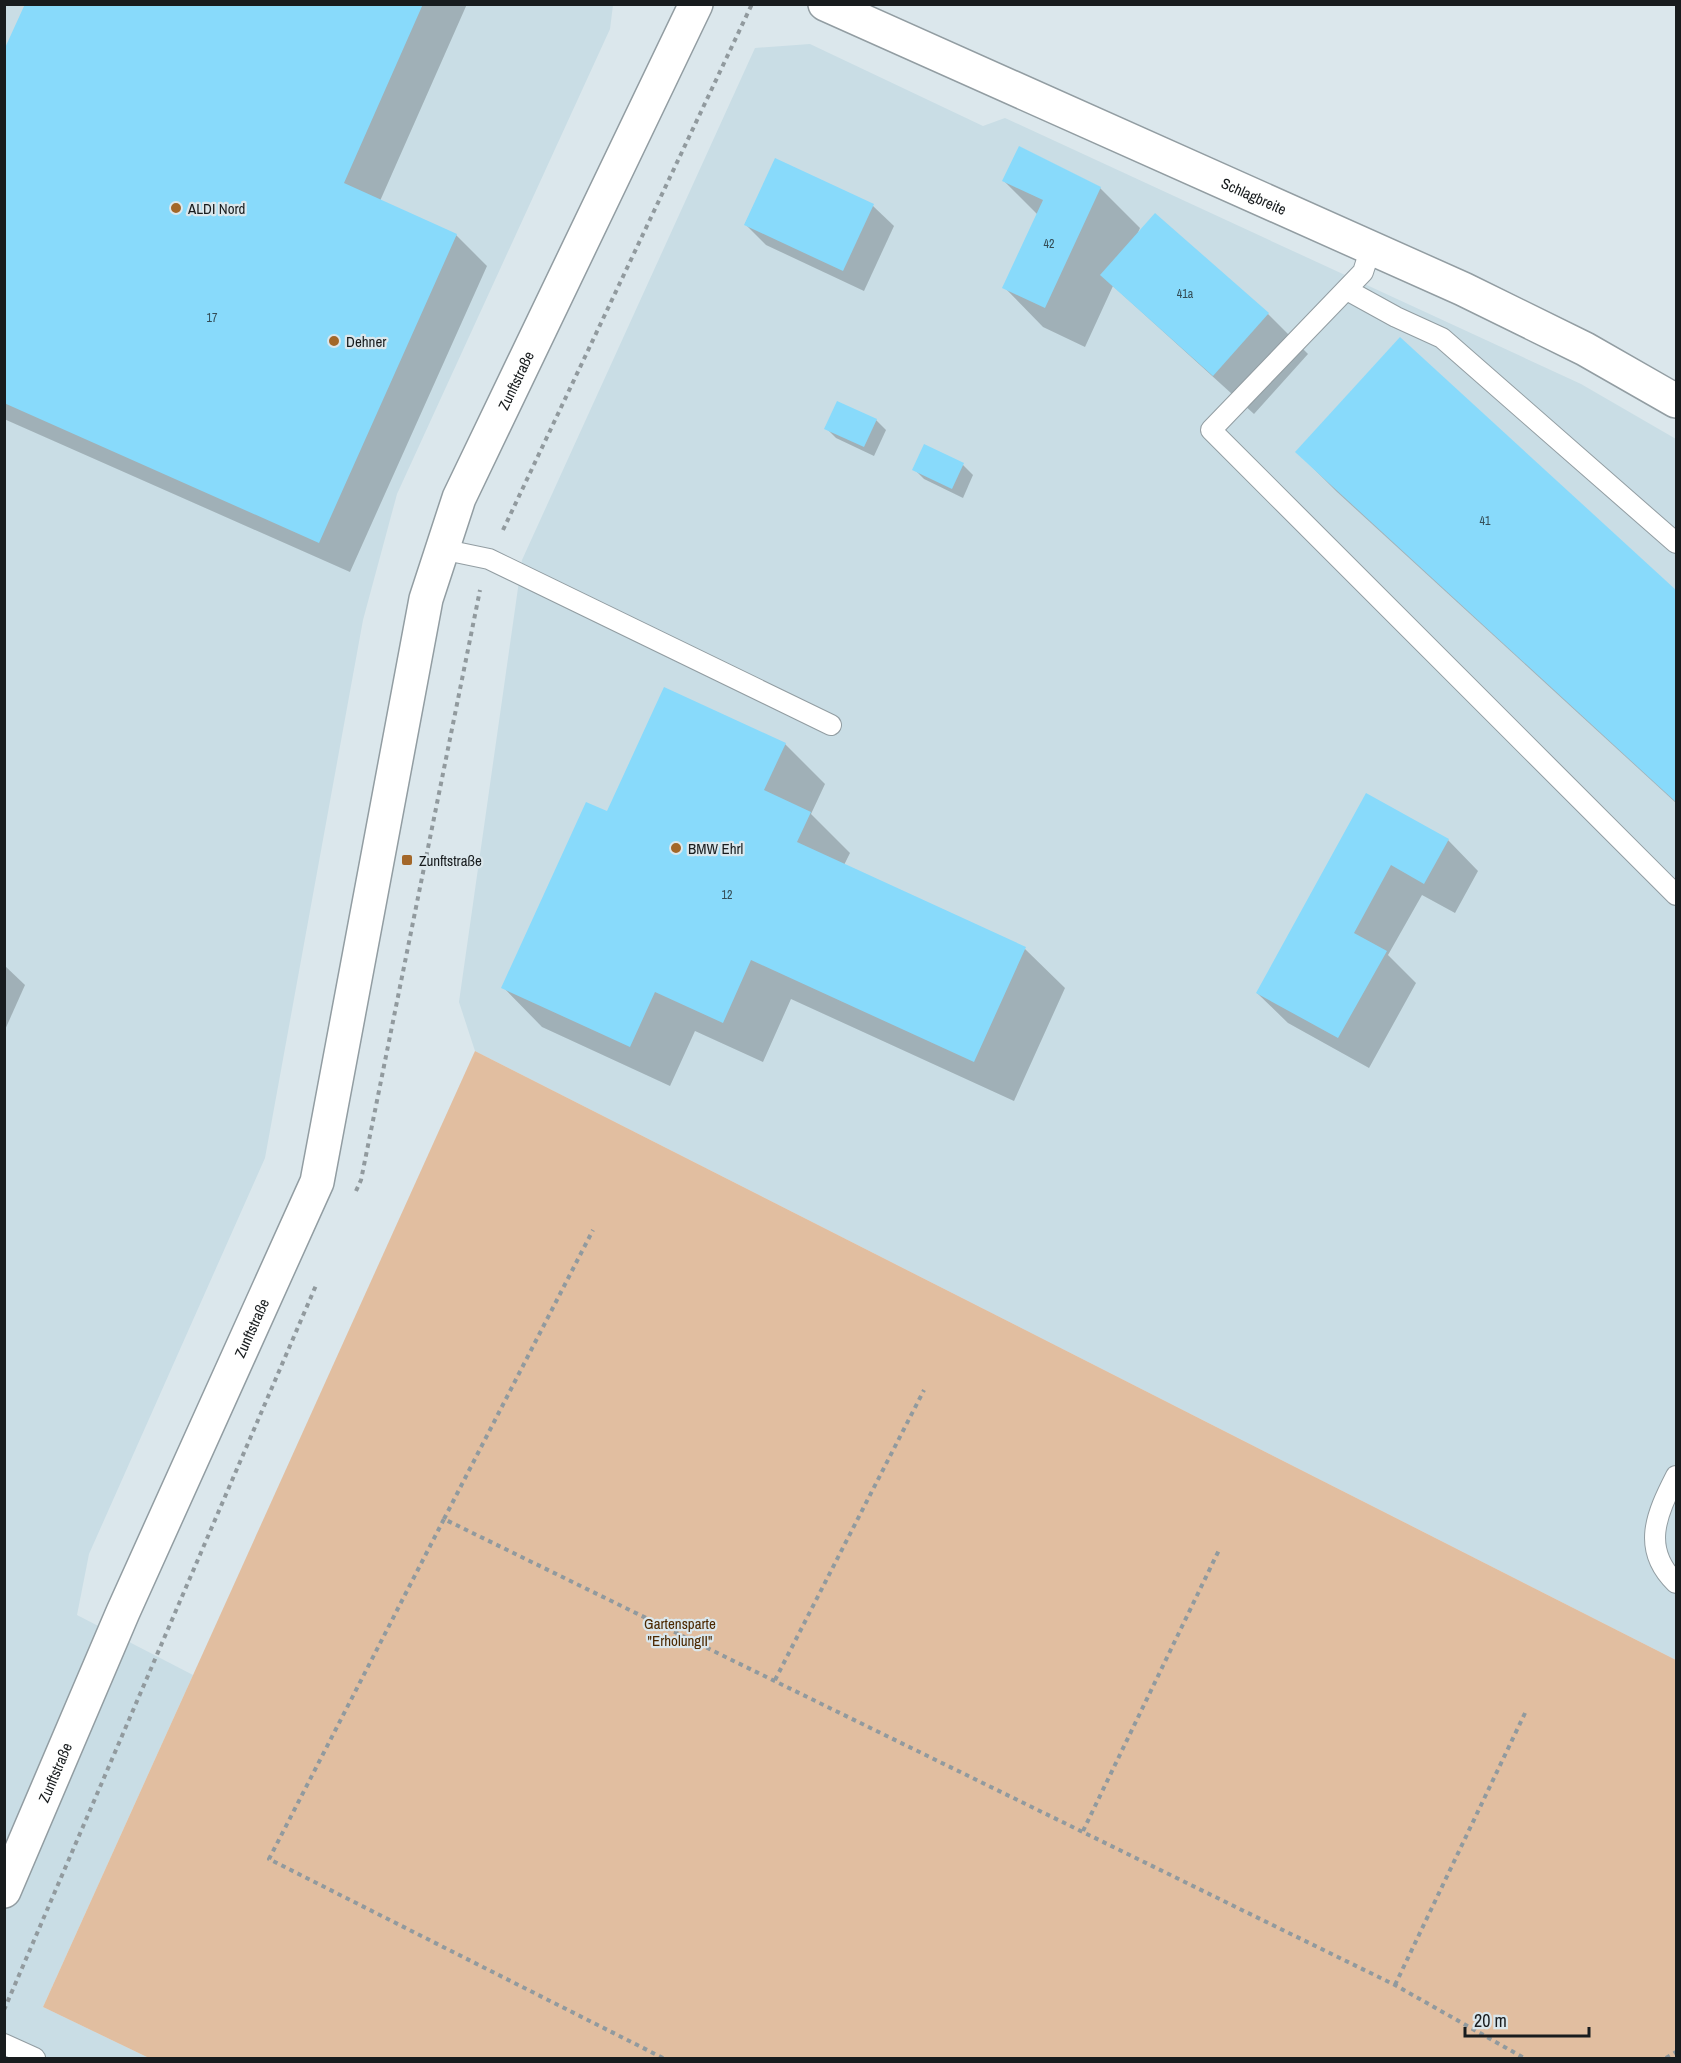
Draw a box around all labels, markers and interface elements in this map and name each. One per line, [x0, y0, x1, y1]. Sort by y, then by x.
street label: Schlagbreite [1218, 172, 1290, 219]
place label: ALDI Nord [187, 198, 245, 219]
marker: ALDI Nord [169, 201, 183, 215]
house number: 42 [1044, 236, 1054, 252]
house number: 41a [1177, 286, 1194, 302]
house number: 17 [207, 310, 218, 326]
place label: Dehner [346, 331, 386, 352]
marker: Dehner [327, 334, 341, 348]
street label: Zunftstraße [492, 347, 539, 413]
house number: 41 [1480, 513, 1491, 529]
place label: BMW Ehrl [688, 838, 743, 859]
marker: BMW Ehrl [669, 841, 683, 855]
place label: Zunftstraße [419, 850, 482, 871]
marker: Zunftstraße [400, 853, 414, 867]
house number: 12 [722, 887, 732, 903]
street label: Zunftstraße [229, 1295, 274, 1361]
park label: Gartensparte "ErholungII" [644, 1613, 716, 1651]
street label: Zunftstraße [33, 1739, 77, 1805]
scale bar [1465, 2000, 1590, 2038]
text: 20 m [1474, 2008, 1507, 2033]

